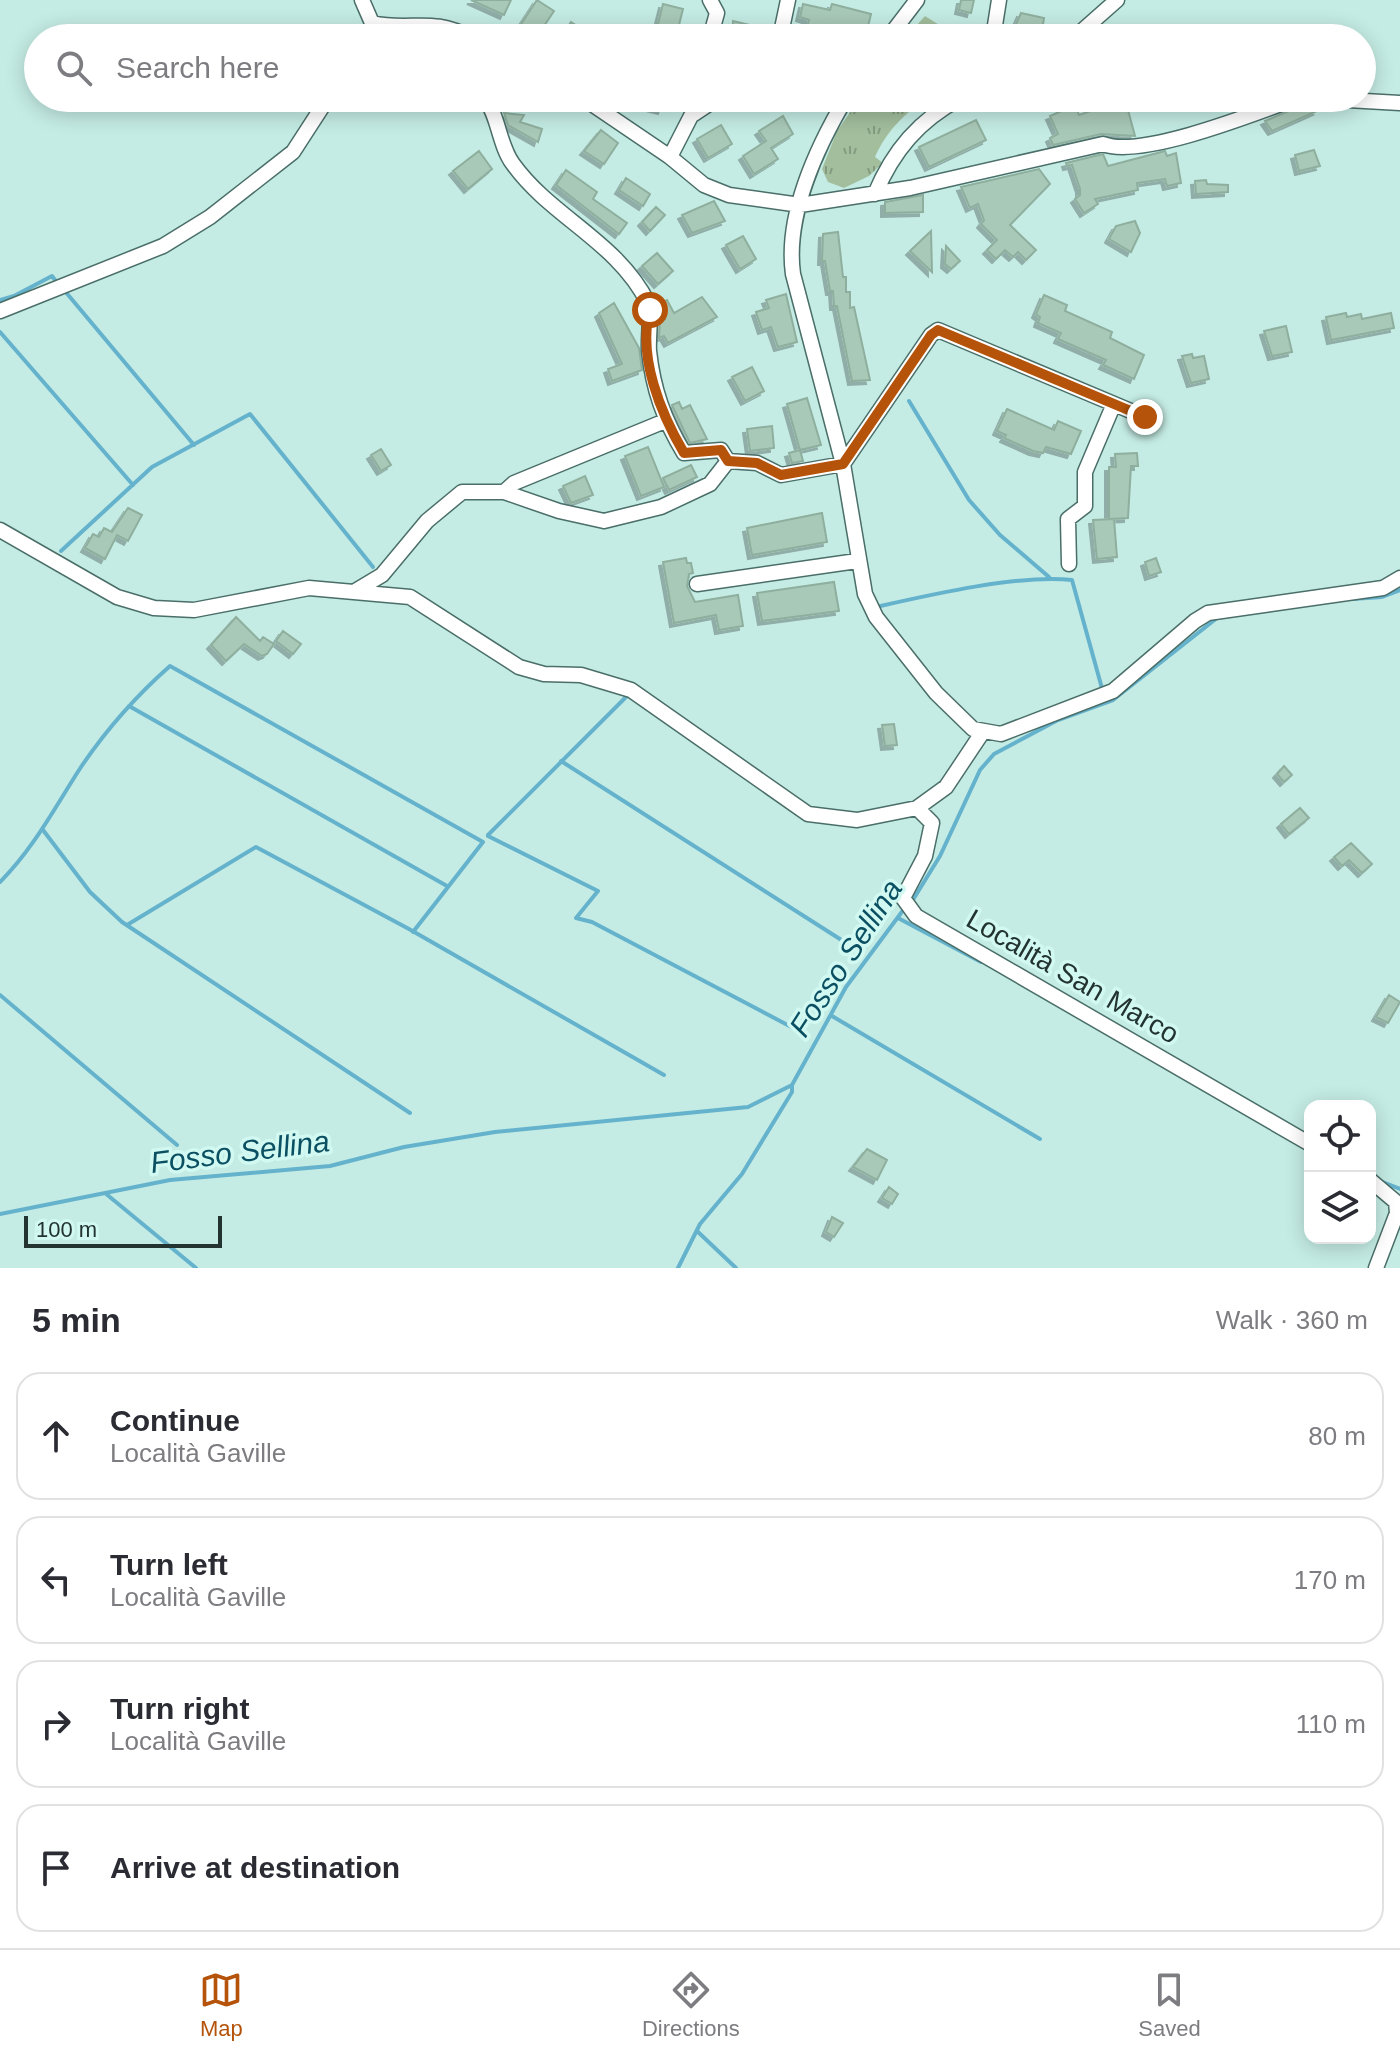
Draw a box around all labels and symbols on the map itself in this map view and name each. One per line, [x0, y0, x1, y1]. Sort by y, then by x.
route start [632, 292, 668, 328]
route end [1127, 399, 1163, 435]
water label: Fosso Sellina [783, 873, 908, 1042]
street label: Località San Marco [961, 903, 1184, 1050]
water label: Fosso Sellina [149, 1124, 331, 1179]
scale bar [24, 1212, 222, 1248]

